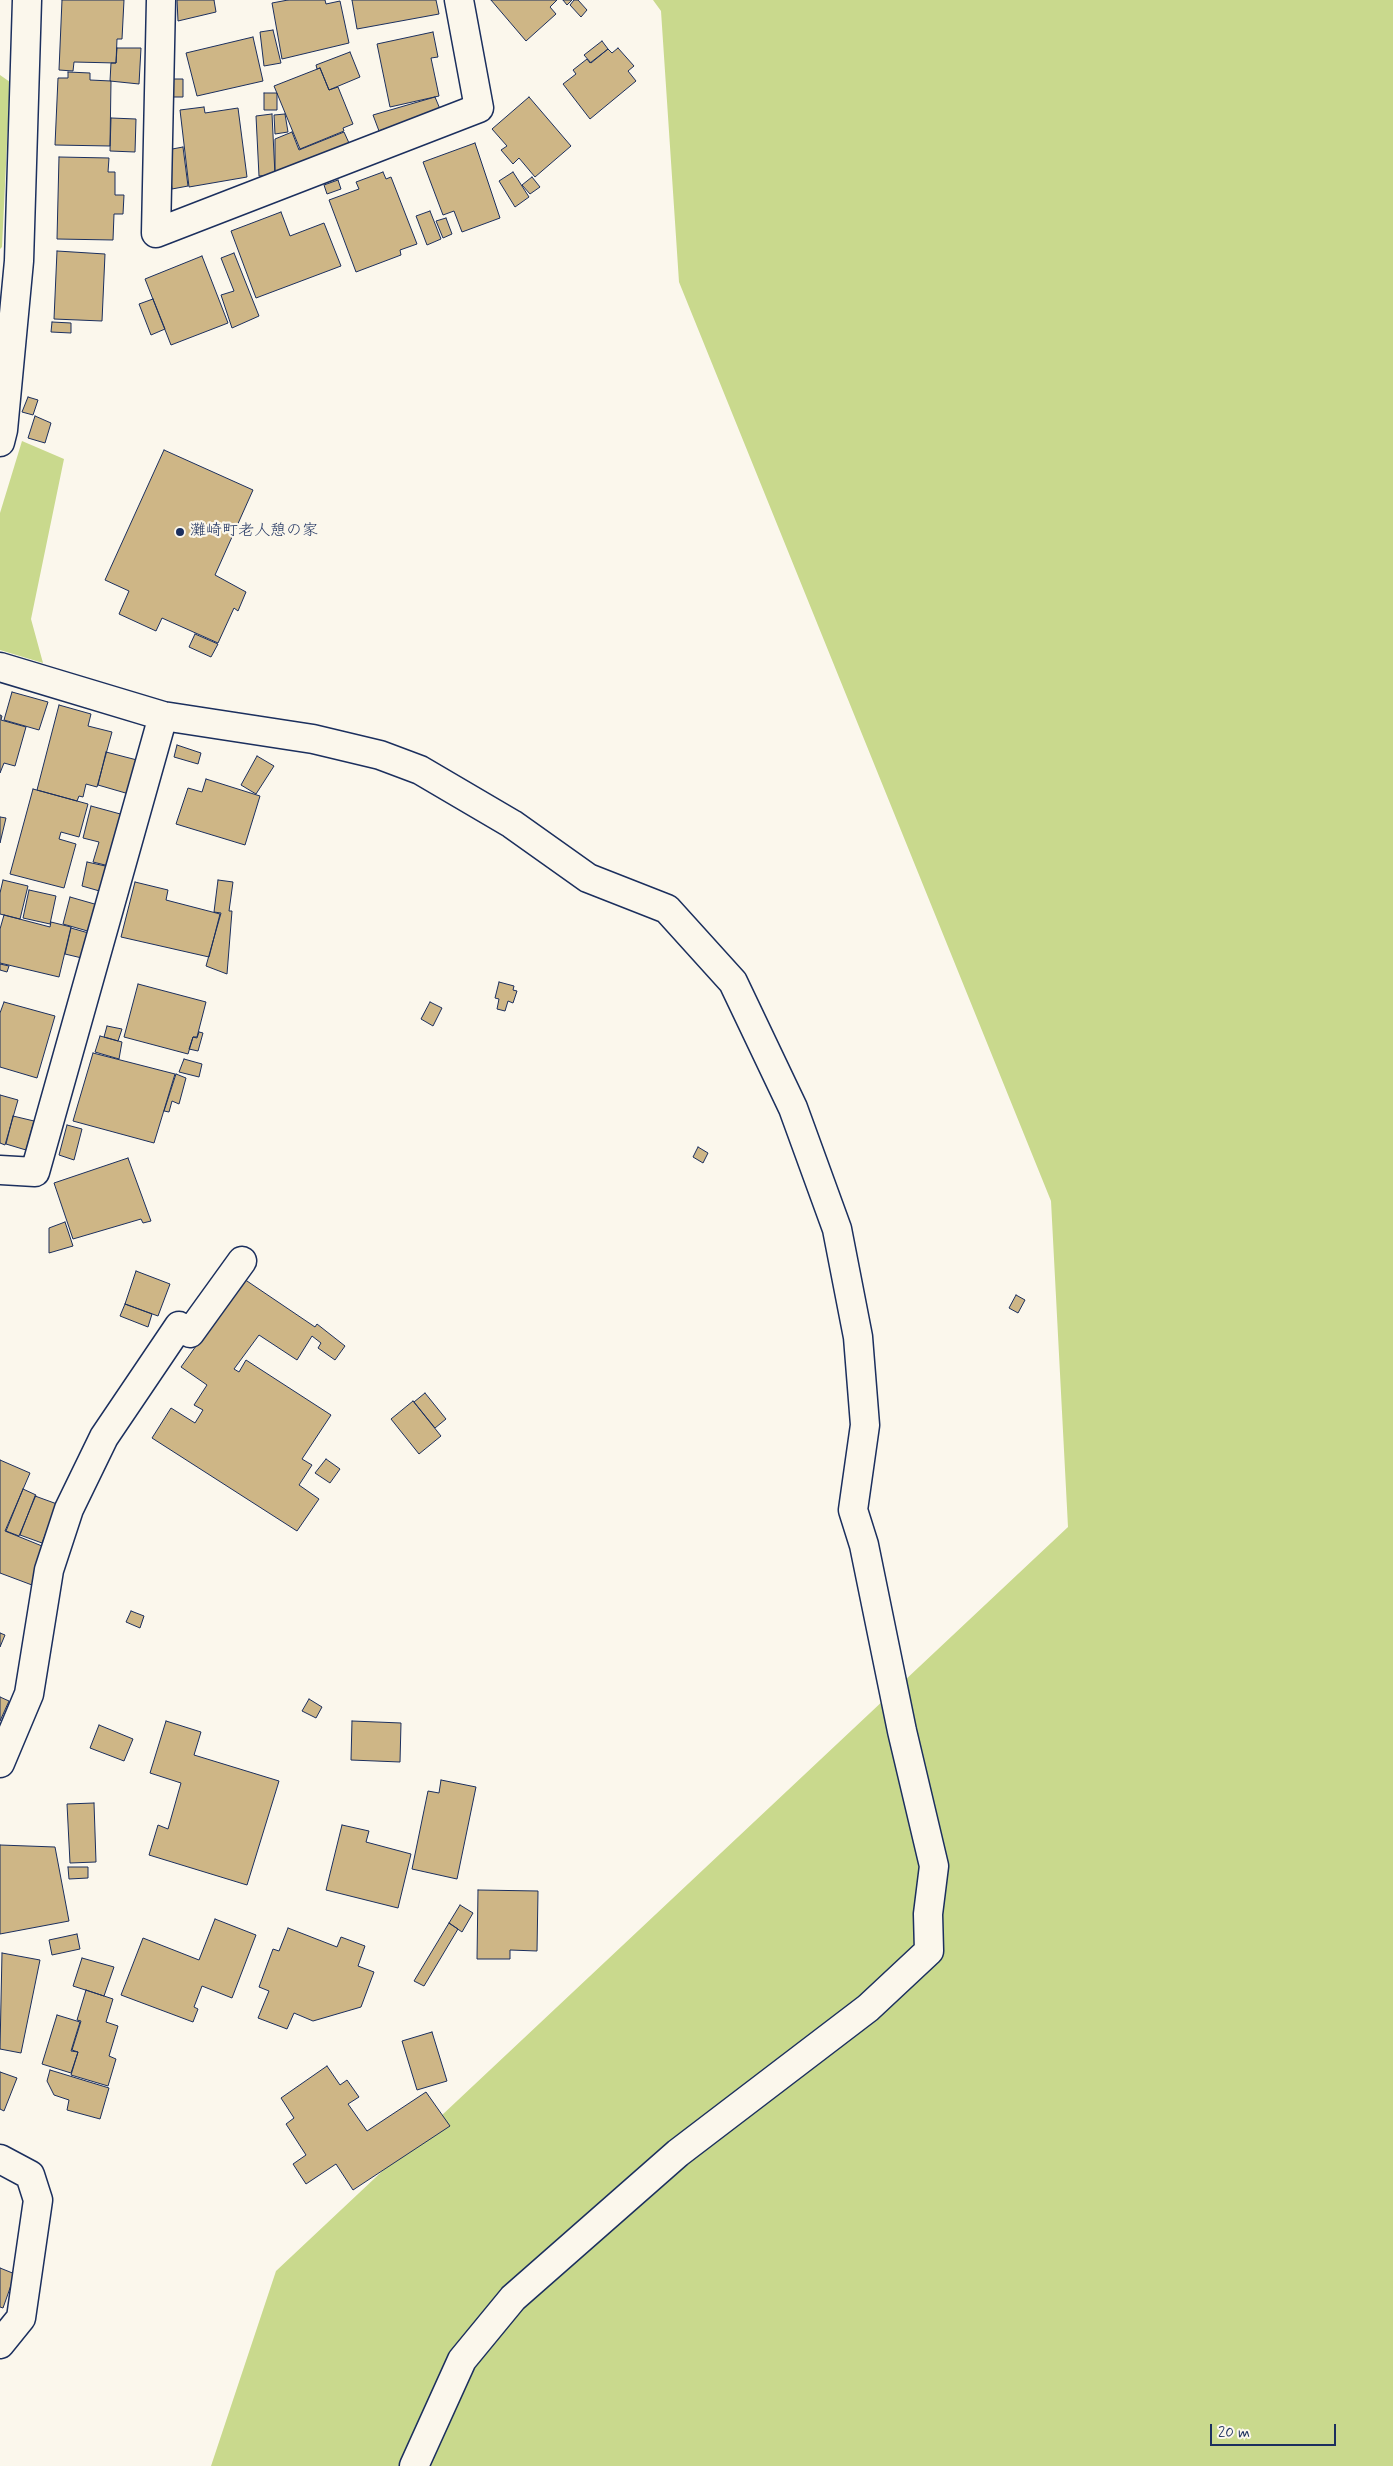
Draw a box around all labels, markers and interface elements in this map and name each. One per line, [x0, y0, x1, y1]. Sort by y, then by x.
place label: 灘崎町老人憩の家 [190, 522, 318, 542]
marker: 灘崎町老人憩の家 [174, 526, 186, 538]
scale bar [1213, 2414, 1339, 2446]
text: 20 m [1218, 2423, 1250, 2443]

